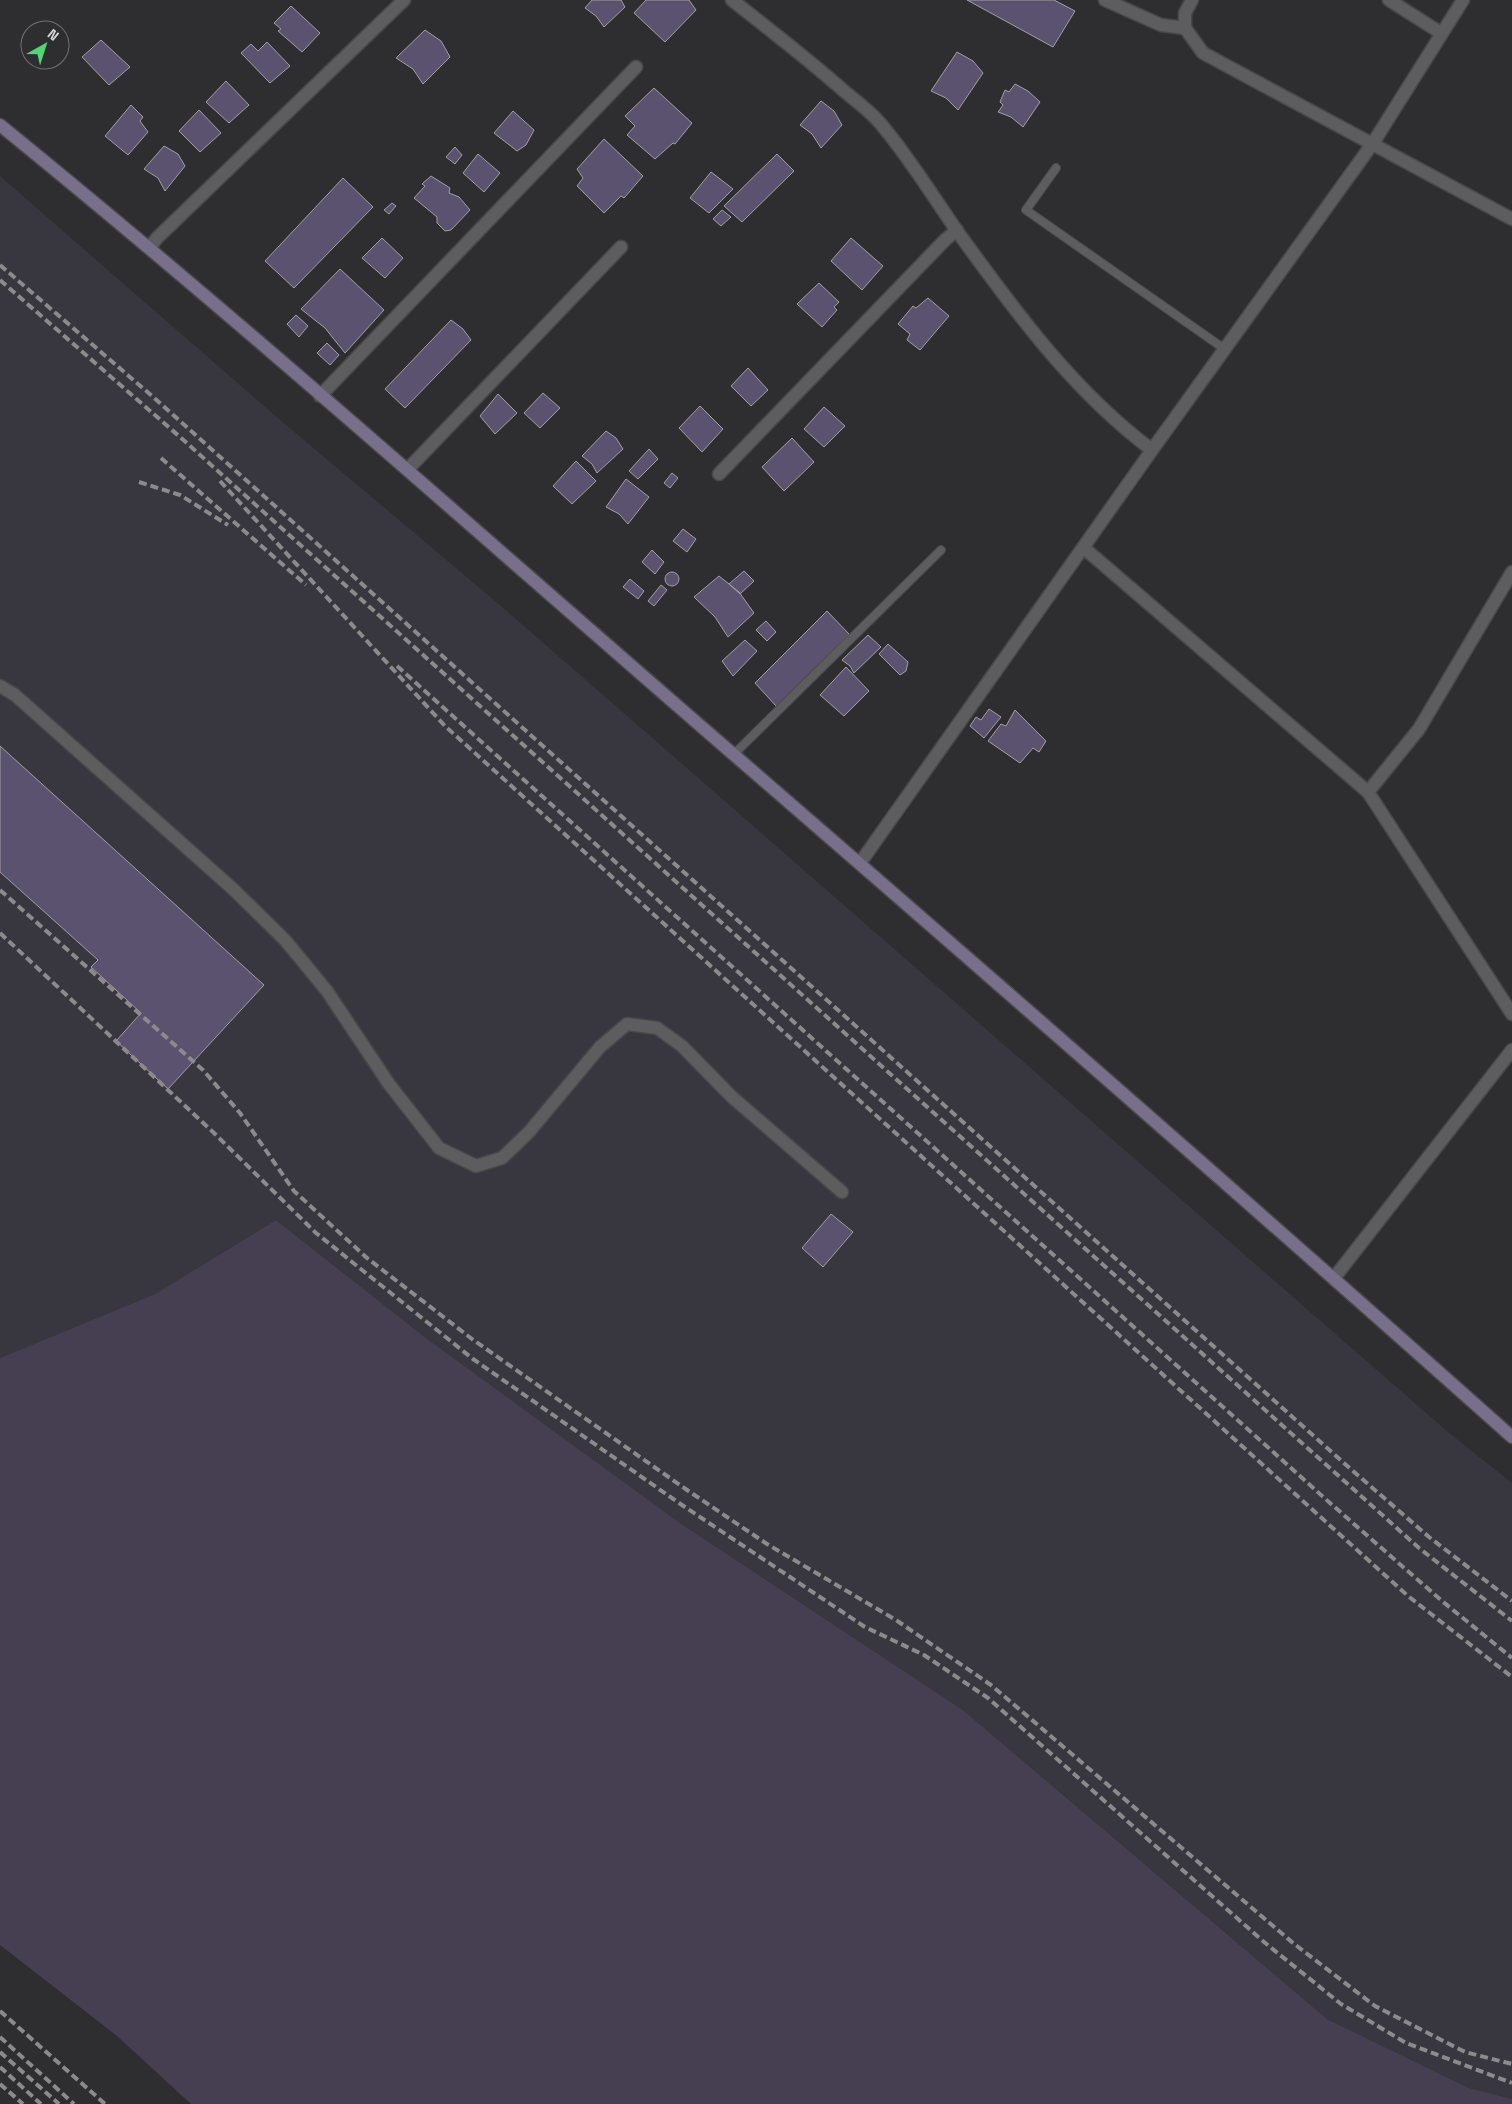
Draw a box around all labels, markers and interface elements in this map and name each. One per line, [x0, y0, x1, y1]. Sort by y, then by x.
north arrow [20, 20, 70, 70]
text: N [44, 25, 62, 45]

